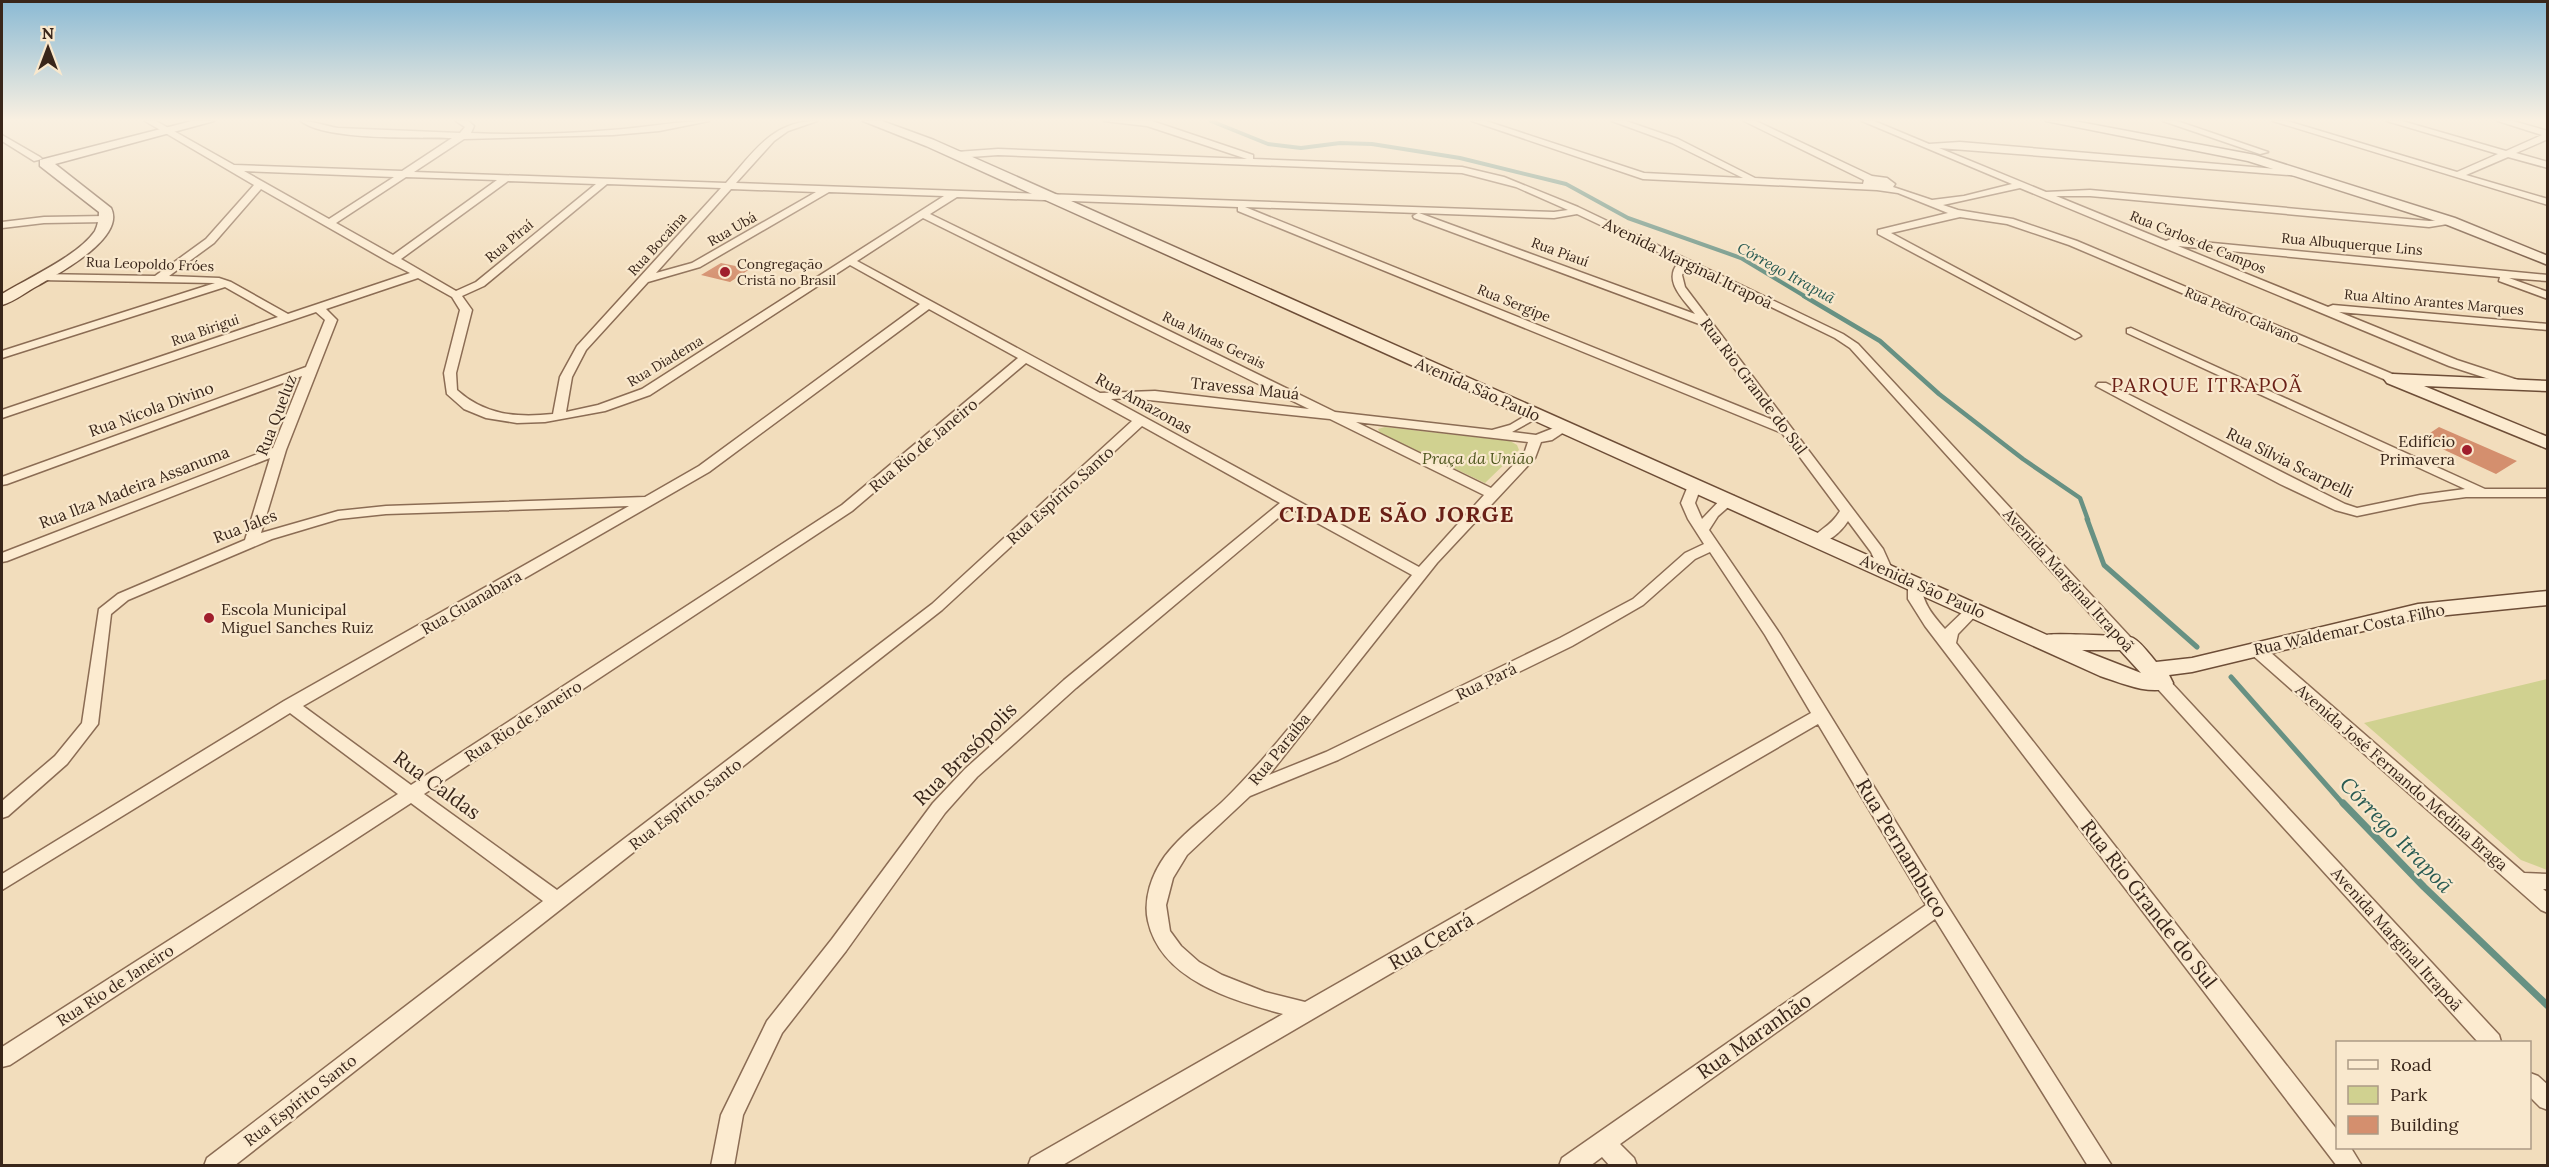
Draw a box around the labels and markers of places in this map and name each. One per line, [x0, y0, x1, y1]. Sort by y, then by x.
place label: Congregação Cristã no Brasil [737, 255, 836, 289]
marker: Congregação Cristã no Brasil [718, 265, 732, 279]
place label: Edifício Primavera [2380, 431, 2455, 469]
marker: Edifício Primavera [2460, 443, 2474, 457]
place label: Escola Municipal Miguel Sanches Ruiz [221, 599, 374, 637]
marker: Escola Municipal Miguel Sanches Ruiz [202, 611, 216, 625]

